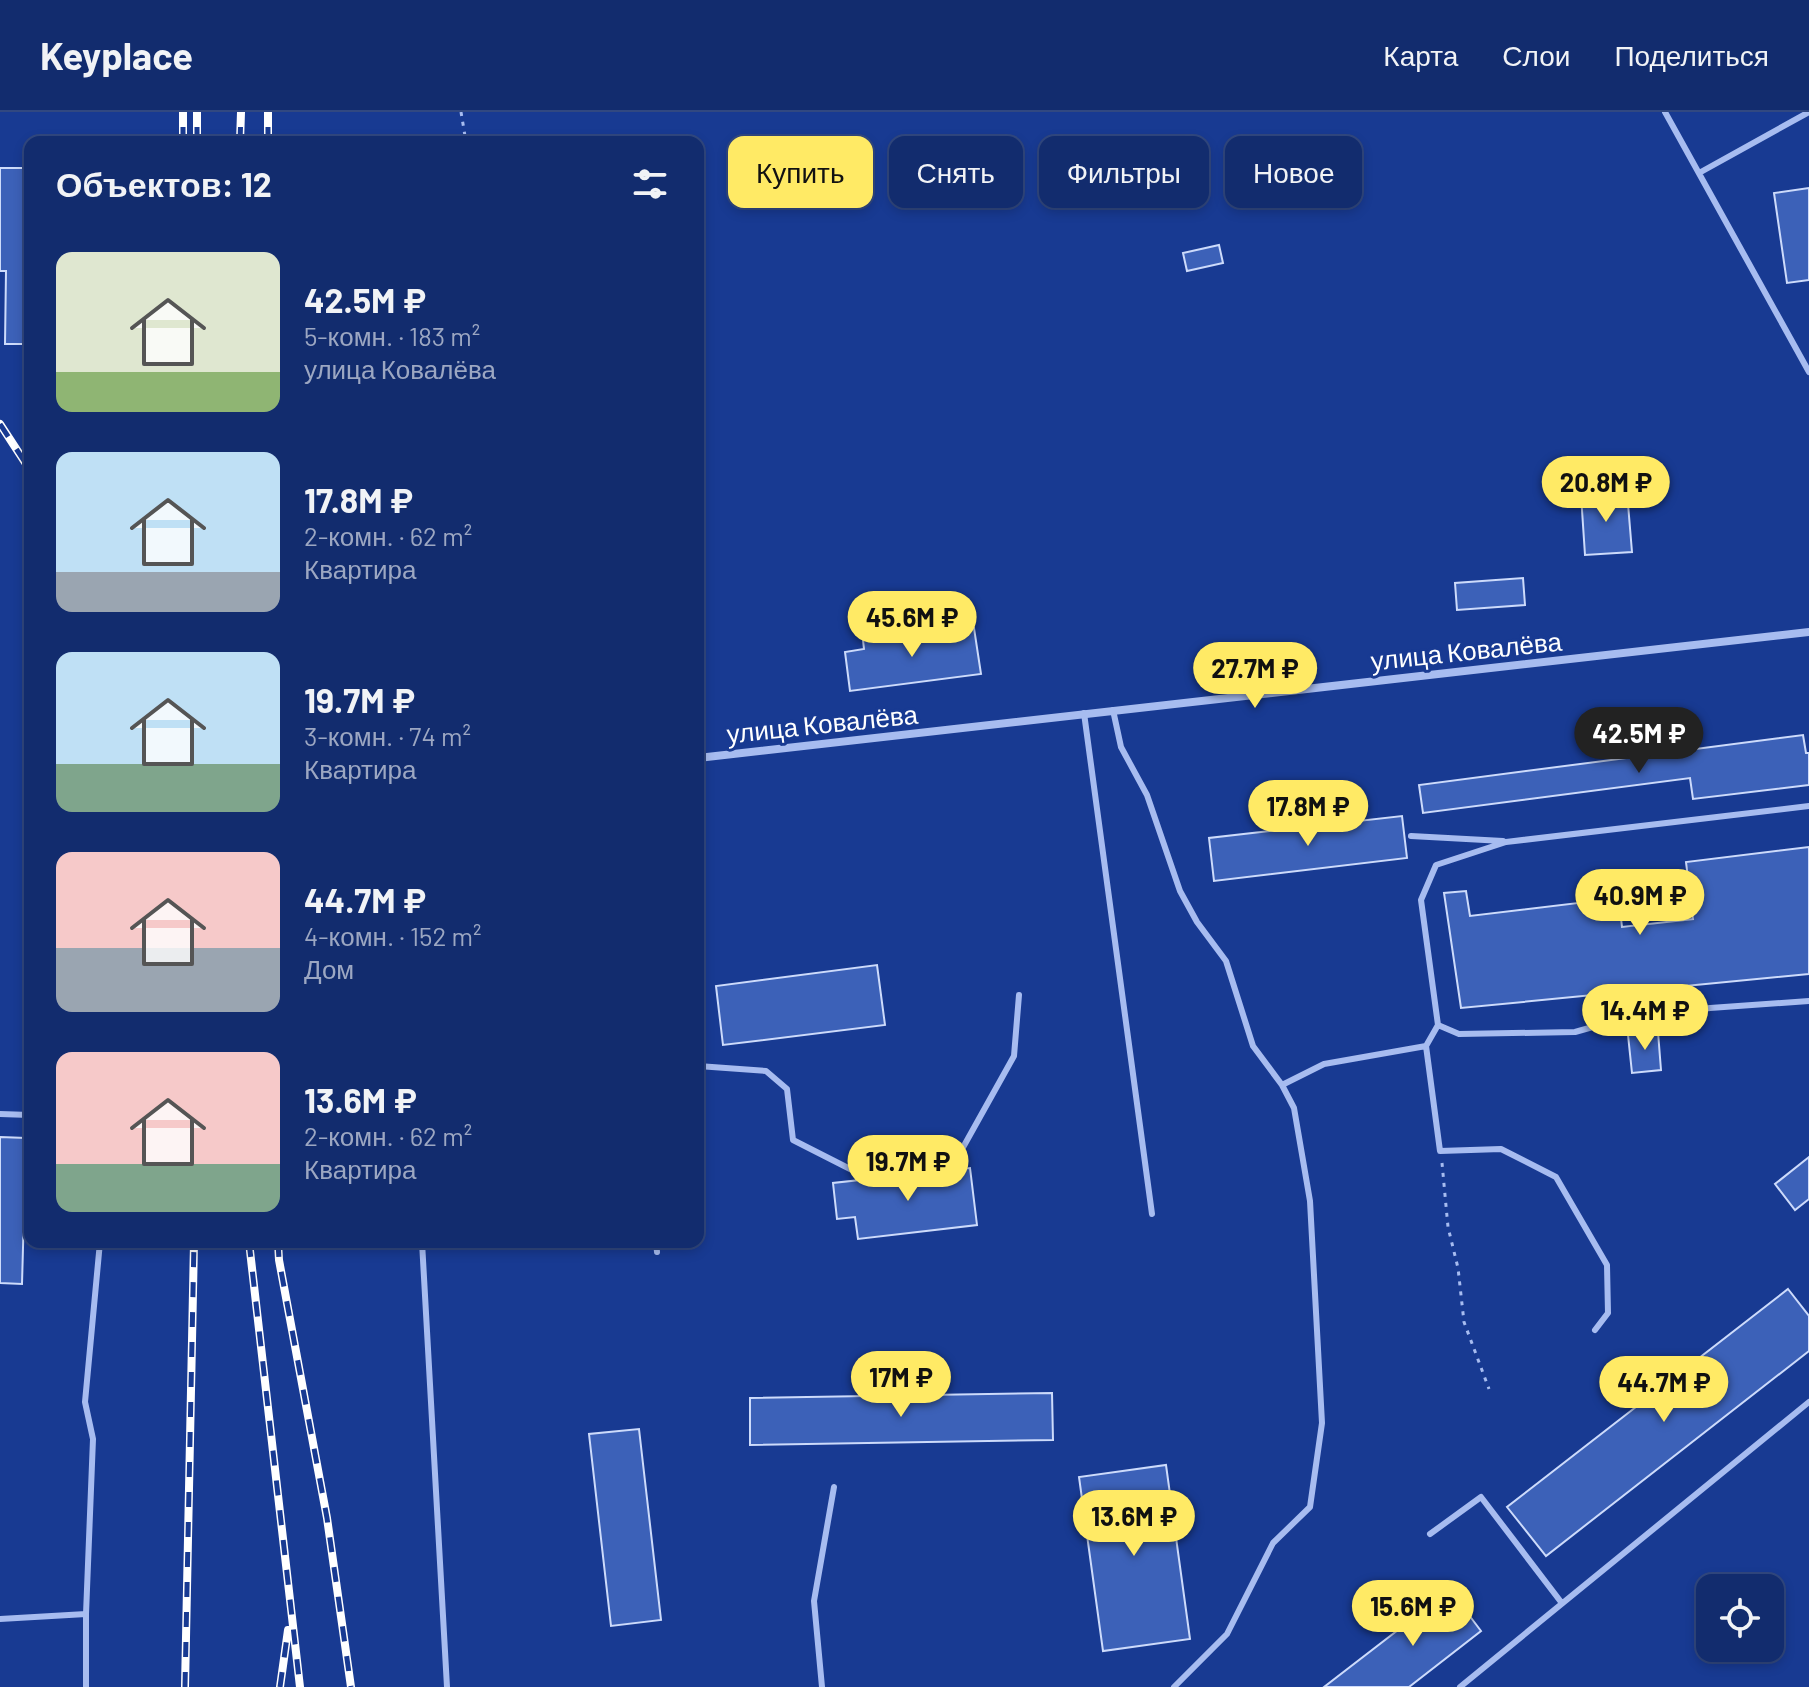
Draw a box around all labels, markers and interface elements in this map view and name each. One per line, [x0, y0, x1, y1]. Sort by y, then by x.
text: Keyplace [40, 32, 193, 78]
text: Карта [1383, 38, 1458, 72]
text: Слои [1502, 38, 1570, 72]
text: Поделиться [1614, 38, 1769, 72]
chip: Купить [728, 136, 873, 208]
chip: Снять [889, 136, 1023, 208]
chip: Фильтры [1039, 136, 1209, 208]
chip: Новое [1225, 136, 1362, 208]
icon: filters [628, 162, 672, 206]
text: Объектов: 12 [56, 163, 272, 204]
text: 42.5M ₽ [304, 279, 426, 320]
icon: home [120, 284, 216, 380]
text: 5-комн. · 183 m² [304, 320, 480, 351]
text: улица Ковалёва [304, 353, 496, 384]
pin: 20.8M ₽ [1532, 456, 1680, 524]
text: 20.8M ₽ [1560, 466, 1652, 497]
text: 17.8M ₽ [304, 479, 413, 520]
icon: home [120, 484, 216, 580]
text: 2-комн. · 62 m² [304, 520, 472, 551]
text: Квартира [304, 553, 416, 584]
pin: 45.6M ₽ [838, 591, 986, 659]
text: 45.6M ₽ [866, 601, 958, 632]
street label: улица Ковалёва [1369, 625, 1564, 675]
pin: 27.7M ₽ [1181, 642, 1329, 710]
text: 27.7M ₽ [1211, 652, 1299, 683]
text: 19.7M ₽ [304, 679, 415, 720]
icon: home [120, 684, 216, 780]
street label: улица Ковалёва [725, 698, 920, 748]
pin: 42.5M ₽ [1565, 707, 1713, 775]
text: 42.5M ₽ [1592, 717, 1686, 748]
text: 3-комн. · 74 m² [304, 720, 471, 751]
text: Квартира [304, 753, 416, 784]
pin: 17.8M ₽ [1234, 780, 1382, 848]
text: 17.8M ₽ [1266, 790, 1350, 821]
pin: 40.9M ₽ [1566, 869, 1714, 937]
text: 44.7M ₽ [304, 879, 426, 920]
text: 40.9M ₽ [1593, 879, 1687, 910]
icon: home [120, 884, 216, 980]
text: 4-комн. · 152 m² [304, 920, 482, 951]
text: Дом [304, 953, 354, 984]
pin: 14.4M ₽ [1571, 984, 1719, 1052]
text: 14.4M ₽ [1600, 994, 1690, 1025]
text: 13.6M ₽ [304, 1079, 417, 1120]
icon: home [120, 1084, 216, 1180]
text: 2-комн. · 62 m² [304, 1120, 472, 1151]
pin: 19.7M ₽ [834, 1135, 982, 1203]
text: 19.7M ₽ [866, 1145, 950, 1176]
text: Квартира [304, 1153, 416, 1184]
pin: 17M ₽ [845, 1351, 957, 1419]
pin: 44.7M ₽ [1590, 1356, 1738, 1424]
text: 17M ₽ [869, 1361, 933, 1392]
text: 44.7M ₽ [1617, 1366, 1711, 1397]
pin: 13.6M ₽ [1060, 1490, 1208, 1558]
text: 13.6M ₽ [1091, 1500, 1177, 1531]
map controls [1696, 1574, 1784, 1662]
button: locate [1696, 1574, 1784, 1662]
pin: 15.6M ₽ [1339, 1580, 1487, 1648]
text: 15.6M ₽ [1370, 1590, 1456, 1621]

